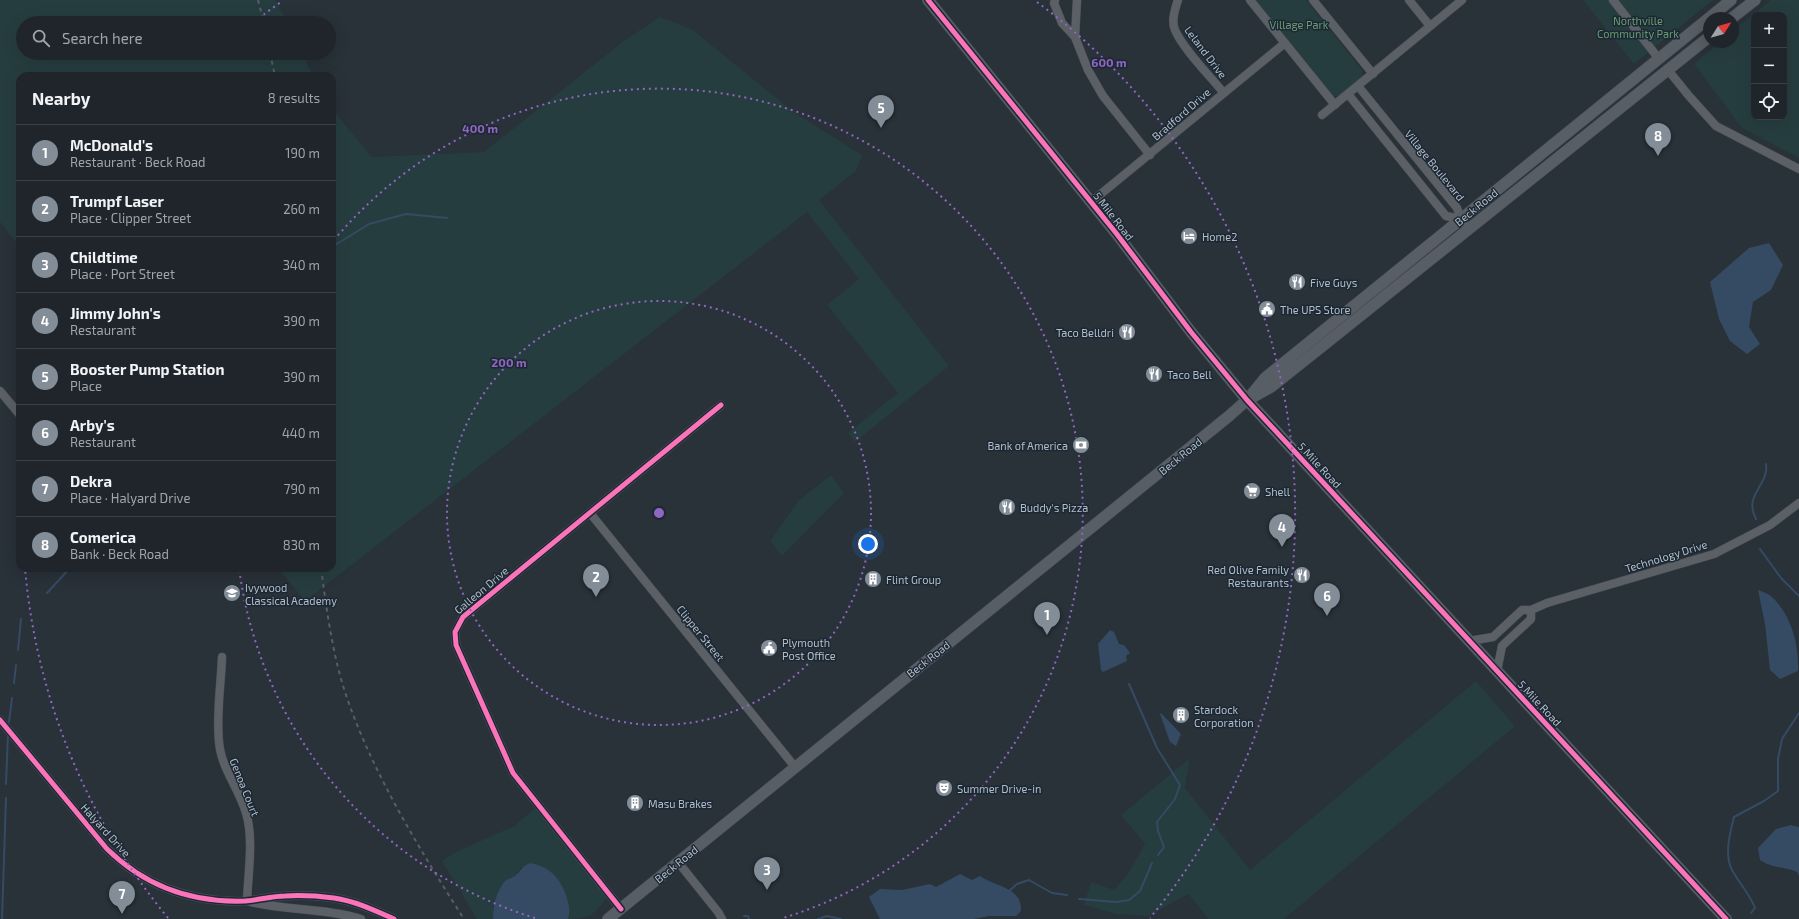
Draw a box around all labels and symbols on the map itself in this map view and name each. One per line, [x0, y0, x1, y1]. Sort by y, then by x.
north arrow [1703, 12, 1739, 48]
park label: Northville Community Park [1597, 14, 1679, 40]
park label: Village Park [1270, 18, 1329, 31]
street label: Leland Drive [1182, 23, 1230, 81]
text: 600 m [1091, 55, 1127, 69]
street label: Bradford Drive [1149, 85, 1213, 143]
pin: 5 [868, 95, 894, 128]
text: 400 m [462, 121, 498, 135]
pin: 8 [1645, 123, 1671, 156]
street label: Village Boulevard [1402, 127, 1468, 203]
street label: Beck Road [1452, 186, 1500, 228]
street label: 5 Mile Road [1091, 189, 1137, 243]
hotel icon: Home2 [1179, 226, 1199, 246]
place label: Home2 [1202, 230, 1237, 243]
restaurant icon: Five Guys [1287, 272, 1307, 292]
place label: Five Guys [1310, 276, 1358, 289]
public building icon: The UPS Store [1257, 299, 1277, 319]
place label: The UPS Store [1280, 303, 1350, 316]
restaurant icon: Taco Belldri [1117, 322, 1137, 342]
place label: Taco Belldri [1056, 326, 1114, 339]
text: 200 m [491, 355, 527, 369]
restaurant icon: Taco Bell [1144, 364, 1164, 384]
place label: Taco Bell [1167, 368, 1212, 381]
bank icon: Bank of America [1071, 435, 1091, 455]
street label: Beck Road [1156, 435, 1204, 477]
place label: Bank of America [987, 439, 1068, 452]
street label: 5 Mile Road [1296, 439, 1344, 491]
supermarket icon: Shell [1242, 481, 1262, 501]
place label: Shell [1265, 485, 1291, 498]
restaurant icon: Buddy's Pizza [997, 497, 1017, 517]
place label: Buddy's Pizza [1020, 501, 1088, 514]
centre of rings [652, 506, 666, 520]
pin: 4 [1269, 514, 1295, 547]
your location [858, 534, 878, 554]
street label: Technology Drive [1623, 537, 1709, 575]
place label: Red Olive Family Restaurants [1207, 563, 1289, 589]
street label: Galleon Drive [451, 564, 511, 616]
pin: 2 [583, 564, 609, 597]
restaurant icon: Red Olive Family Restaurants [1292, 565, 1312, 585]
building icon: Flint Group [863, 569, 883, 589]
place label: Flint Group [886, 573, 941, 586]
place label: Ivywood Classical Academy [245, 581, 337, 607]
school or university icon: Ivywood Classical Academy [222, 583, 242, 603]
pin: 6 [1314, 583, 1340, 616]
street label: Clipper Street [675, 602, 727, 664]
pin: 1 [1034, 602, 1060, 635]
place label: Plymouth Post Office [782, 636, 836, 662]
public building icon: Plymouth Post Office [759, 638, 779, 658]
street label: Beck Road [904, 638, 952, 680]
street label: 5 Mile Road [1516, 677, 1564, 729]
place label: Stardock Corporation [1194, 703, 1254, 729]
building icon: Stardock Corporation [1171, 705, 1191, 725]
street label: Genoa Court [227, 756, 263, 818]
theatre icon: Summer Drive-in [934, 778, 954, 798]
place label: Summer Drive-in [957, 782, 1041, 795]
building icon: Masu Brakes [625, 793, 645, 813]
place label: Masu Brakes [648, 797, 713, 810]
street label: Halyard Drive [79, 801, 133, 859]
street label: Beck Road [652, 843, 700, 885]
pin: 3 [754, 857, 780, 890]
pin: 7 [109, 881, 135, 914]

